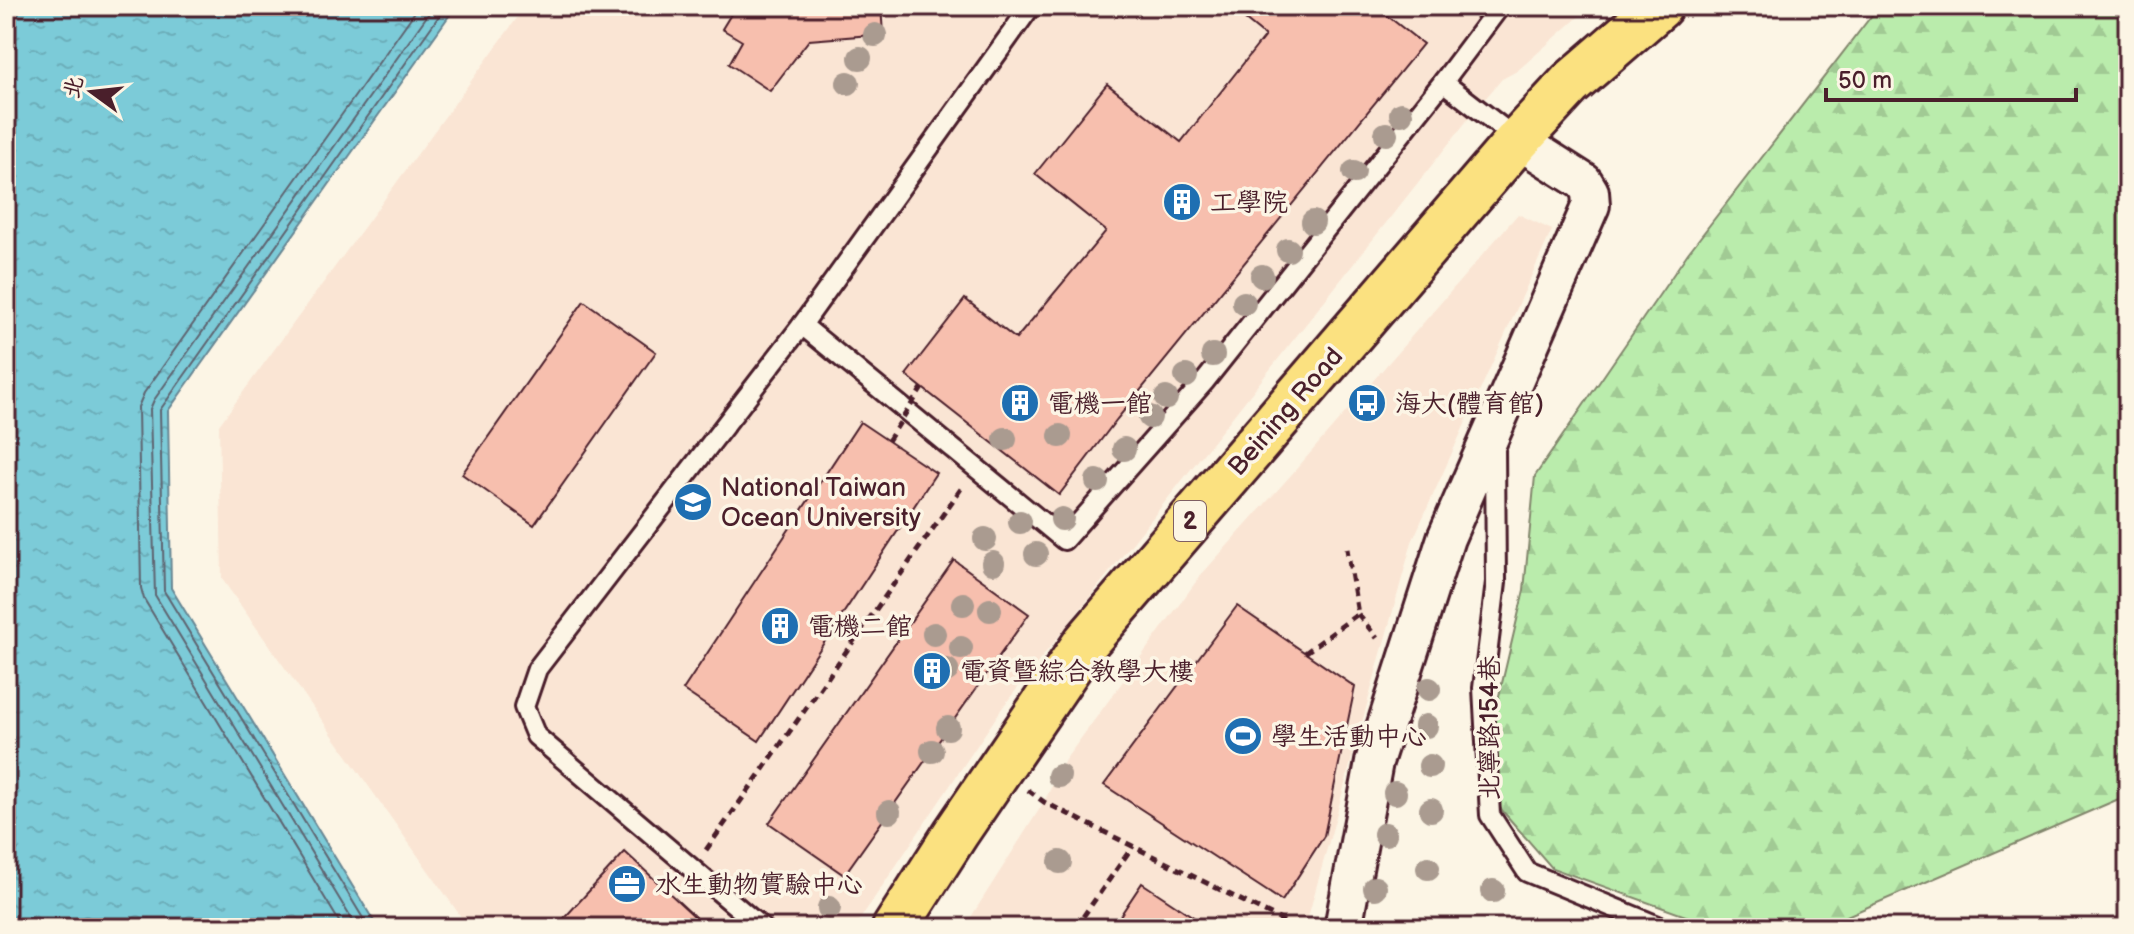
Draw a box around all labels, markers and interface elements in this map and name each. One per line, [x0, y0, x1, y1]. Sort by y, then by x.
north arrow [52, 52, 132, 132]
scale bar [1826, 52, 2076, 102]
text: 50 m [1838, 66, 1892, 95]
text: 北 [58, 73, 90, 101]
building icon: 工學院 [1161, 181, 1203, 223]
place label: 工學院 [1210, 188, 1288, 219]
street label: Beining Road [1222, 342, 1350, 482]
building icon: 電機一館 [999, 382, 1041, 424]
bus stop icon: 海大(體育館) [1346, 382, 1388, 424]
place label: 電機一館 [1048, 389, 1152, 420]
place label: 海大(體育館) [1395, 389, 1544, 420]
place label: National Taiwan Ocean University [721, 473, 921, 534]
school or university icon: National Taiwan Ocean University [672, 481, 714, 523]
road number: 2 [1174, 501, 1206, 541]
building icon: 電機二館 [759, 605, 801, 647]
place label: 電機二館 [808, 612, 912, 643]
building icon: 電資暨綜合教學大樓 [911, 650, 953, 692]
street label: 北寧路154巷 [1475, 656, 1506, 800]
place label: 電資暨綜合教學大樓 [960, 657, 1194, 688]
sports icon: 學生活動中心 [1222, 715, 1264, 757]
place label: 學生活動中心 [1271, 722, 1427, 753]
office icon: 水生動物實驗中心 [606, 863, 648, 905]
place label: 水生動物實驗中心 [655, 870, 863, 901]

